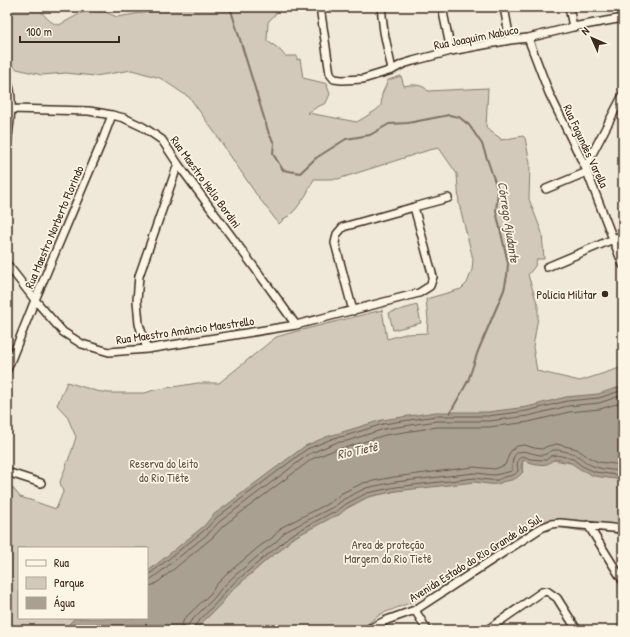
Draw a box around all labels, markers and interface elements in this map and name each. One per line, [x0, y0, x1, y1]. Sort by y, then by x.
scale bar [20, 18, 119, 44]
north arrow [572, 18, 612, 58]
street label: Rua Joaquim Nabuco [432, 20, 520, 54]
text: 100 m [26, 23, 52, 40]
text: N [578, 24, 592, 38]
street label: Rua Fagundes Varella [559, 102, 613, 191]
street label: Rua Maestro Helio Bordini [167, 132, 245, 232]
street label: Rua Maestro Norberto Florindo [20, 163, 88, 291]
water label: Córrego Ajudante [493, 180, 524, 265]
place label: Polícia Militar [537, 286, 597, 303]
marker: Polícia Militar [600, 289, 610, 299]
street label: Rua Maestro Amâncio Maestrello [115, 312, 255, 348]
water label: Rio Tietê [335, 437, 380, 463]
park label: Reserva do leito do Rio Tiête [130, 455, 198, 486]
street label: Avenida Estado do Rio Grande do Sul [406, 510, 545, 606]
park label: Area de proteção Margem do Rio Tietê [344, 536, 432, 567]
legend [18, 547, 148, 619]
text: Rua [54, 554, 69, 571]
text: Parque [54, 574, 84, 591]
text: Água [54, 594, 75, 611]

